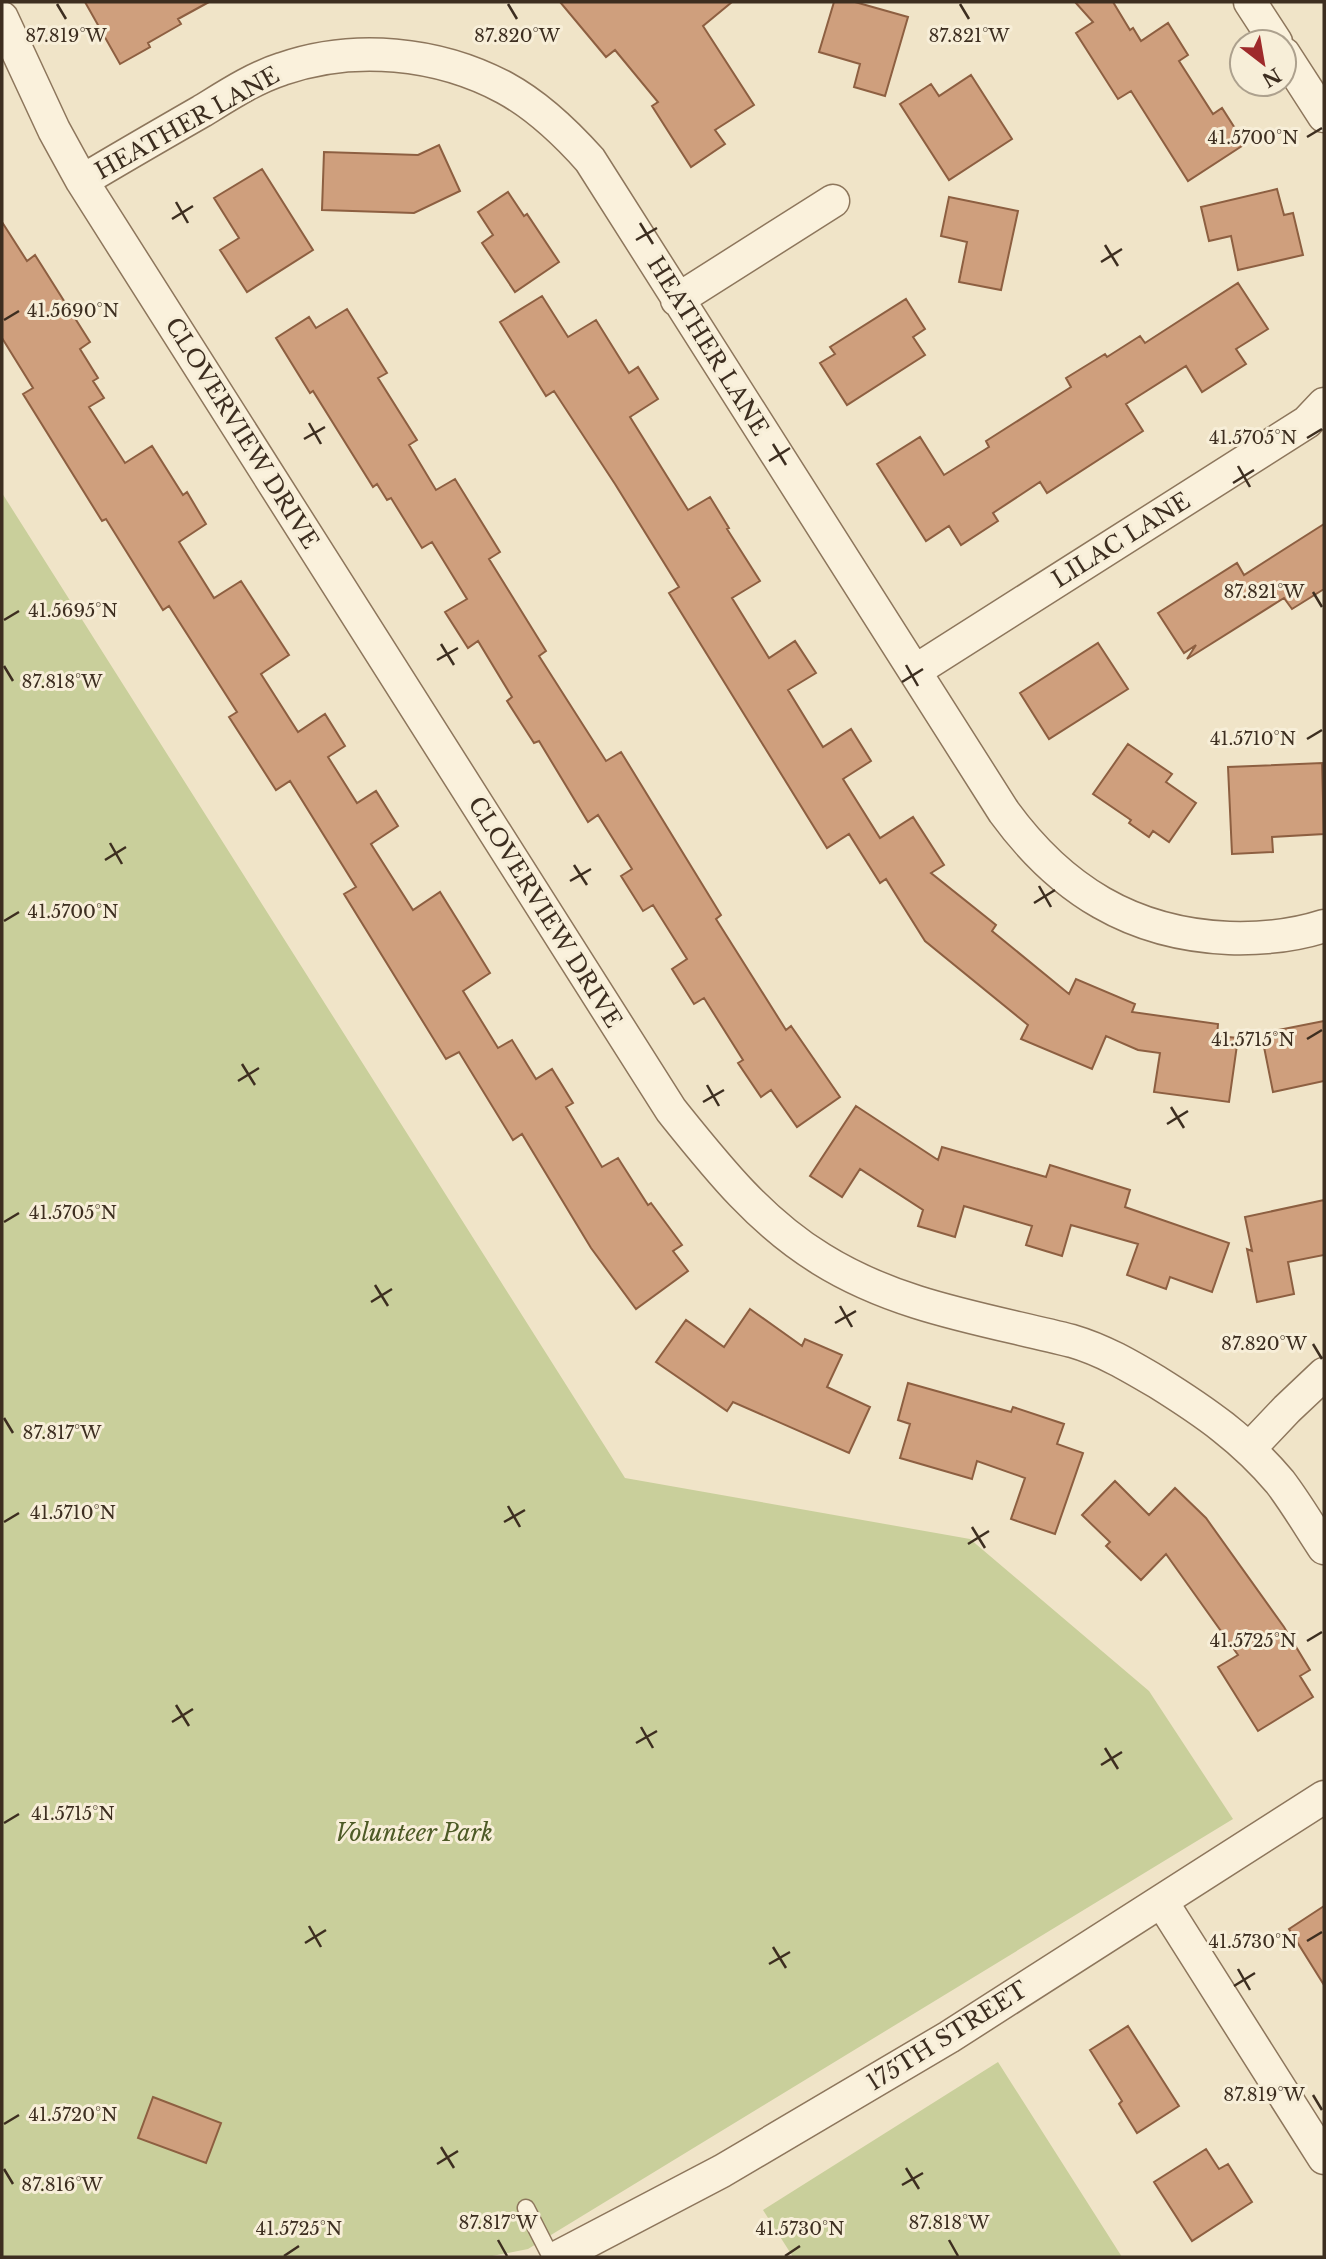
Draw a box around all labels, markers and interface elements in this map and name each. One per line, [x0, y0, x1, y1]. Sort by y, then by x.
text: 87.819°W [25, 25, 108, 47]
text: 87.820°W [474, 25, 561, 47]
text: 87.821°W [928, 25, 1010, 47]
north arrow [1228, 28, 1298, 98]
street label: HEATHER LANE [90, 61, 284, 185]
text: N [1258, 63, 1285, 92]
text: 41.5700°N [1208, 127, 1298, 149]
street label: HEATHER LANE [641, 251, 775, 441]
text: 41.5690°N [27, 300, 119, 322]
street label: CLOVERVIEW DRIVE [159, 312, 325, 554]
text: 41.5705°N [1209, 427, 1297, 449]
street label: LILAC LANE [1047, 486, 1195, 594]
text: 87.821°W [1223, 581, 1305, 603]
text: 41.5695°N [28, 600, 118, 622]
text: 87.818°W [22, 671, 103, 693]
text: 41.5710°N [1210, 728, 1296, 750]
street label: CLOVERVIEW DRIVE [462, 791, 628, 1033]
text: 41.5700°N [28, 901, 118, 923]
text: 41.5715°N [1211, 1029, 1295, 1051]
text: 41.5705°N [29, 1202, 117, 1224]
text: 87.820°W [1221, 1333, 1308, 1355]
text: 87.817°W [22, 1422, 102, 1444]
text: 41.5710°N [30, 1502, 116, 1524]
text: 41.5725°N [1210, 1630, 1296, 1652]
text: 41.5715°N [31, 1803, 115, 1825]
park label: Volunteer Park [335, 1819, 493, 1847]
text: 41.5730°N [1209, 1931, 1298, 1953]
street label: 175TH STREET [862, 1975, 1033, 2097]
text: 87.819°W [1223, 2084, 1306, 2106]
text: 41.5720°N [29, 2104, 118, 2126]
text: 87.816°W [21, 2174, 104, 2196]
text: 87.817°W [458, 2212, 538, 2234]
text: 87.818°W [909, 2212, 990, 2234]
text: 41.5725°N [256, 2218, 342, 2240]
text: 41.5730°N [756, 2218, 845, 2240]

